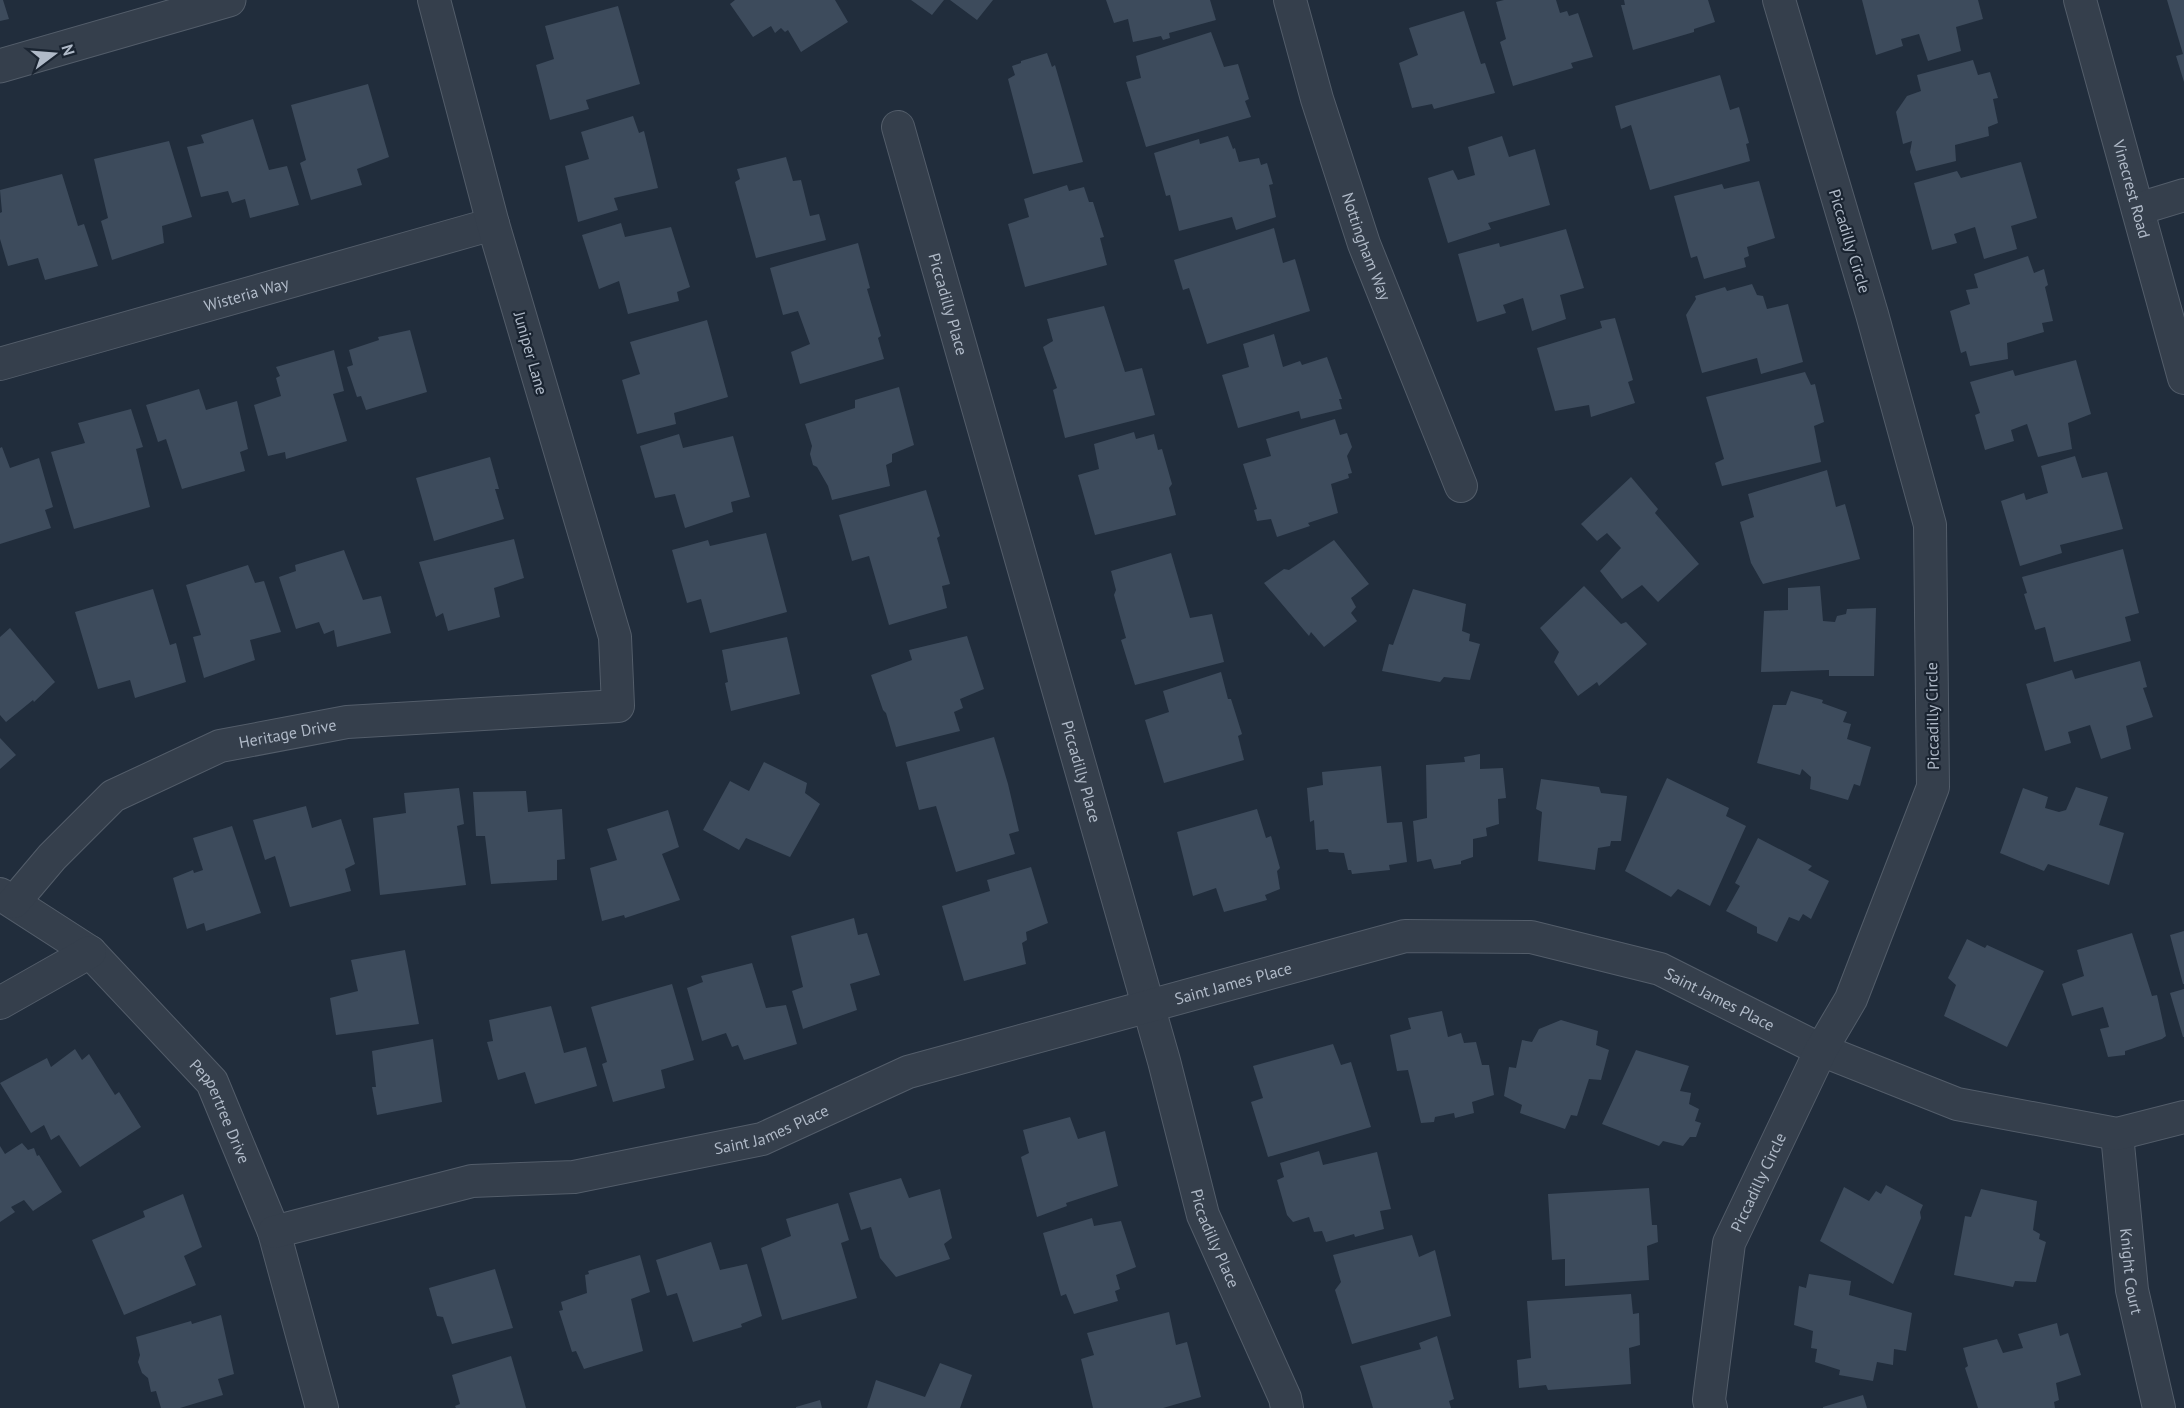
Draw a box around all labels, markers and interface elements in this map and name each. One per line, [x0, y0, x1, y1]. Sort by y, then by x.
north arrow [24, 24, 84, 84]
text: N [57, 42, 79, 58]
street label: Vinecrest Road [2109, 137, 2155, 240]
street label: Piccadilly Circle [1825, 187, 1875, 295]
street label: Nottingham Way [1338, 190, 1396, 304]
street label: Piccadilly Place [924, 251, 972, 357]
street label: Wisteria Way [202, 272, 292, 316]
street label: Juniper Lane [509, 308, 552, 397]
street label: Piccadilly Circle [1921, 662, 1943, 770]
street label: Heritage Drive [237, 714, 338, 752]
street label: Piccadilly Place [1057, 718, 1106, 825]
street label: Saint James Place [1172, 957, 1294, 1009]
street label: Saint James Place [1661, 963, 1778, 1035]
street label: Peppertree Drive [186, 1055, 255, 1166]
street label: Saint James Place [712, 1100, 832, 1158]
street label: Piccadilly Circle [1726, 1129, 1790, 1235]
street label: Piccadilly Place [1187, 1187, 1244, 1291]
street label: Knight Court [2116, 1227, 2147, 1317]

